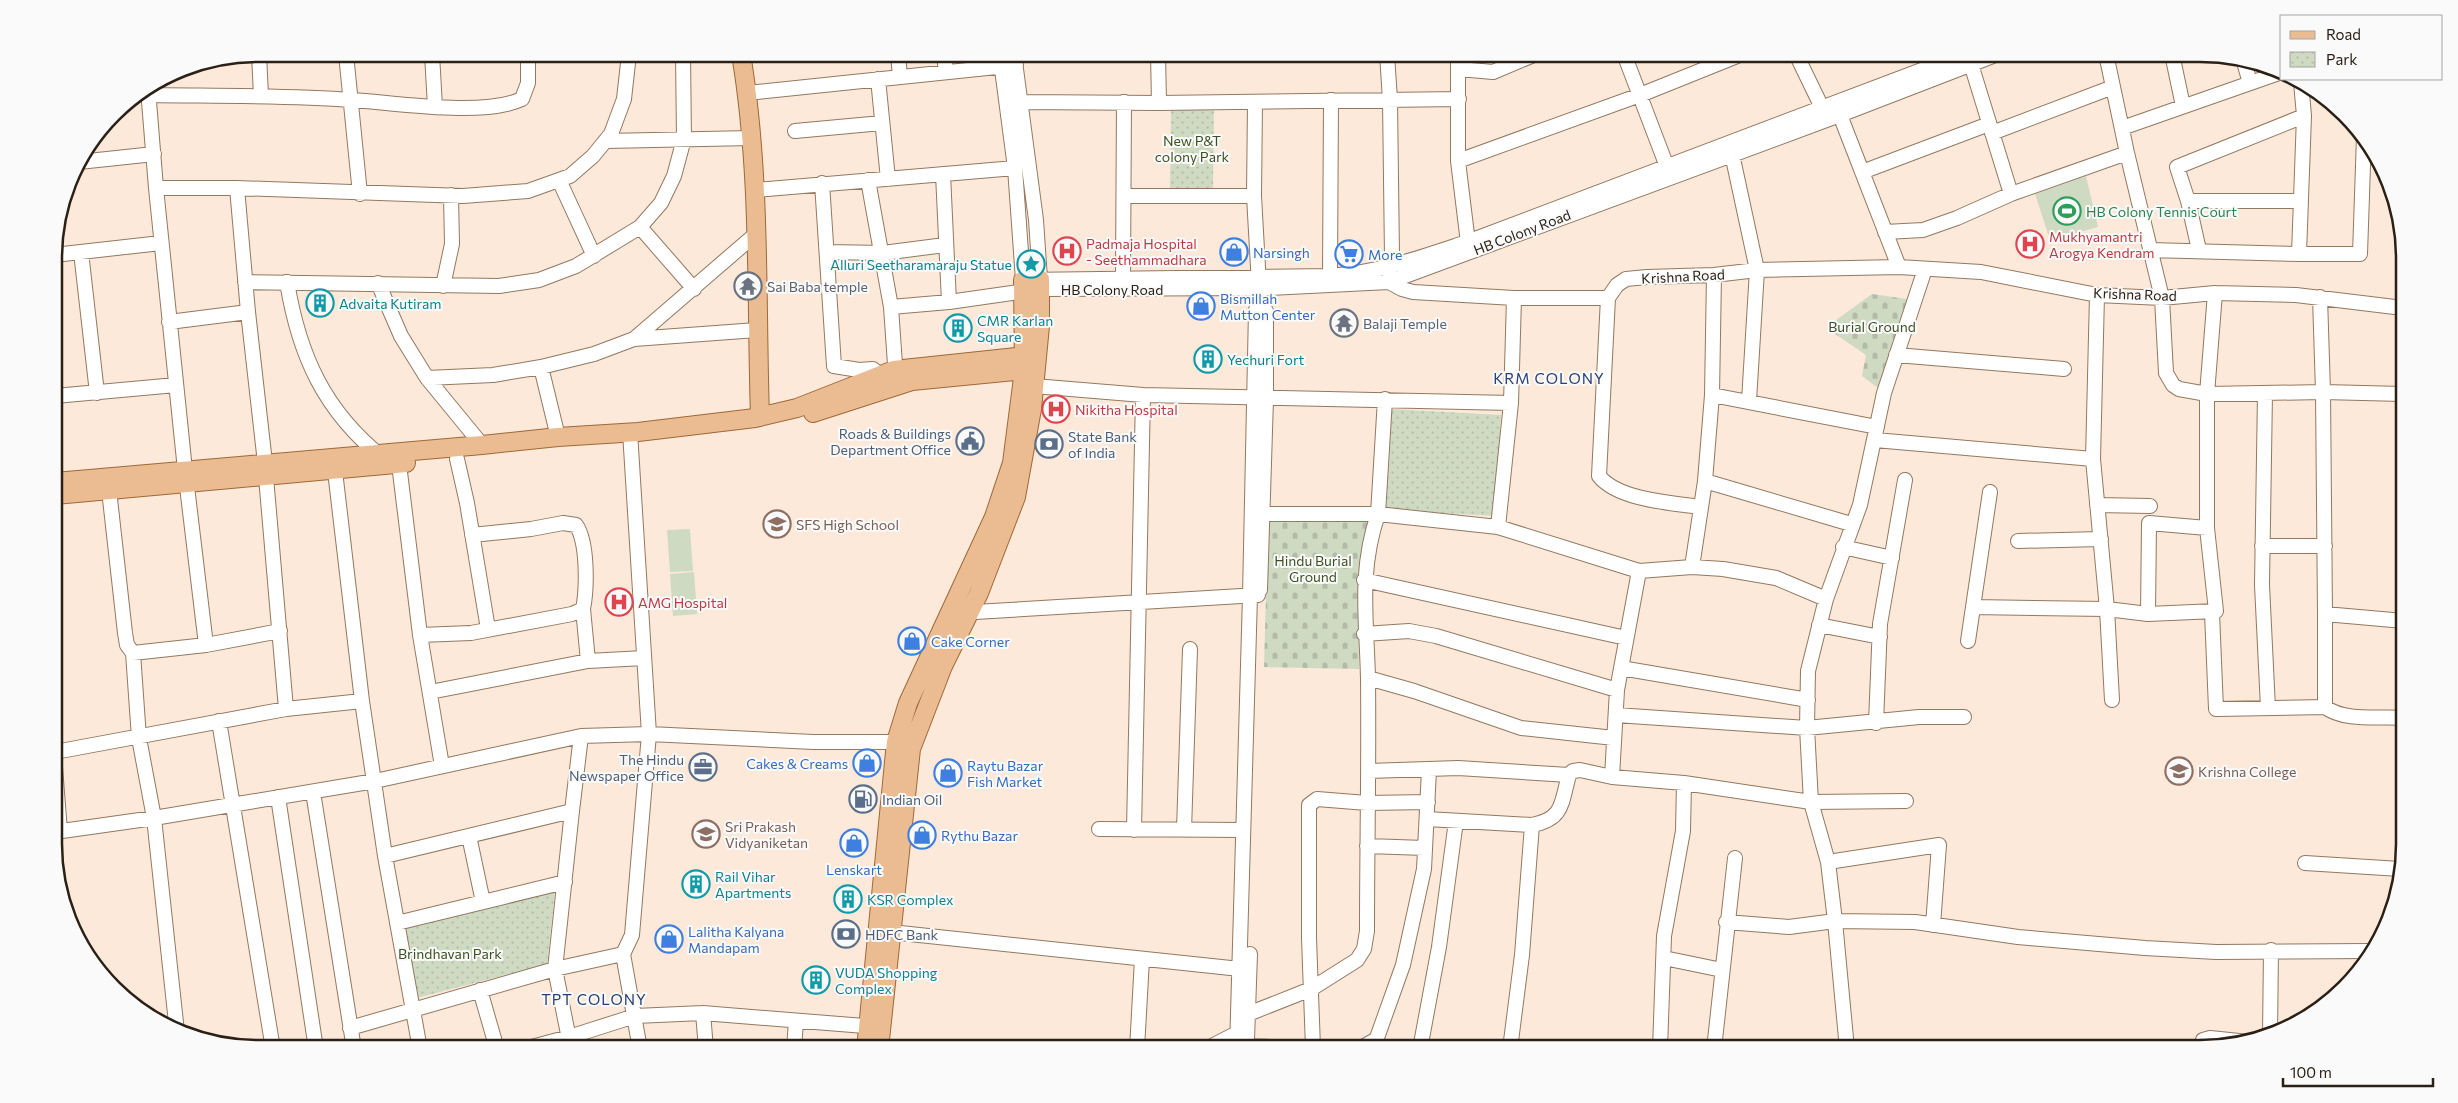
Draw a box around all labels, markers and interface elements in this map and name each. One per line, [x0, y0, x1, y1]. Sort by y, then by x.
legend [2280, 15, 2443, 80]
text: Road [2326, 25, 2361, 43]
text: Park [2326, 50, 2357, 68]
park label: New P&T colony Park [1155, 132, 1230, 165]
sports icon: HB Colony Tennis Court [2052, 196, 2082, 226]
place label: HB Colony Tennis Court [2086, 203, 2237, 220]
street label: HB Colony Road [1471, 206, 1573, 258]
place label: Mukhyamantri Arogya Kendram [2049, 228, 2154, 261]
hospital icon: Mukhyamantri Arogya Kendram [2015, 229, 2045, 259]
place label: Padmaja Hospital - Seethammadhara [1086, 235, 1207, 268]
hospital icon: Padmaja Hospital - Seethammadhara [1052, 236, 1082, 266]
shop icon: Narsingh [1219, 237, 1249, 267]
supermarket icon: More [1334, 239, 1364, 269]
place label: Narsingh [1253, 244, 1310, 261]
place label: More [1368, 246, 1402, 263]
place icon: Alluri Seetharamaraju Statue [1016, 249, 1046, 279]
place label: Alluri Seetharamaraju Statue [830, 256, 1012, 273]
street label: Krishna Road [1641, 265, 1725, 287]
temple icon: Sai Baba temple [733, 271, 763, 301]
place label: Sai Baba temple [767, 278, 868, 295]
street label: HB Colony Road [1061, 281, 1163, 298]
street label: Krishna Road [2093, 284, 2177, 304]
building icon: Advaita Kutiram [305, 288, 335, 318]
place label: Bismillah Mutton Center [1220, 290, 1316, 323]
shop icon: Bismillah Mutton Center [1186, 291, 1216, 321]
place label: Advaita Kutiram [339, 295, 442, 312]
temple icon: Balaji Temple [1329, 308, 1359, 338]
place label: CMR Karlan Square [977, 312, 1053, 345]
building icon: CMR Karlan Square [943, 313, 973, 343]
place label: Balaji Temple [1363, 315, 1447, 332]
park label: Burial Ground [1828, 318, 1916, 335]
building icon: Yechuri Fort [1193, 344, 1223, 374]
place label: Yechuri Fort [1227, 351, 1305, 368]
district label: KRM COLONY [1493, 369, 1605, 387]
hospital icon: Nikitha Hospital [1041, 394, 1071, 424]
place label: Nikitha Hospital [1075, 401, 1178, 418]
place label: Roads & Buildings Department Office [830, 425, 951, 458]
public building icon: Roads & Buildings Department Office [955, 426, 985, 456]
place label: State Bank of India [1068, 428, 1137, 461]
bank icon: State Bank of India [1034, 429, 1064, 459]
school or university icon: SFS High School [762, 509, 792, 539]
place label: SFS High School [796, 516, 899, 533]
park label: Hindu Burial Ground [1274, 552, 1352, 585]
hospital icon: AMG Hospital [604, 587, 634, 617]
place label: AMG Hospital [638, 594, 727, 611]
shop icon: Cake Corner [897, 626, 927, 656]
place label: Cake Corner [931, 633, 1010, 650]
shop icon: Cakes & Creams [852, 748, 882, 778]
place label: The Hindu Newspaper Office [569, 751, 684, 784]
office icon: The Hindu Newspaper Office [688, 752, 718, 782]
place label: Cakes & Creams [746, 755, 848, 772]
school or university icon: Krishna College [2164, 756, 2194, 786]
place label: Raytu Bazar Fish Market [967, 757, 1044, 790]
shop icon: Raytu Bazar Fish Market [933, 758, 963, 788]
place label: Krishna College [2198, 763, 2296, 780]
fuel station icon: Indian Oil [848, 784, 878, 814]
place label: Indian Oil [882, 791, 942, 808]
place label: Sri Prakash Vidyaniketan [725, 818, 808, 851]
school or university icon: Sri Prakash Vidyaniketan [691, 819, 721, 849]
shop icon: Rythu Bazar [907, 820, 937, 850]
place label: Rythu Bazar [941, 827, 1018, 844]
shop icon: Lenskart [839, 828, 869, 858]
place label: Lenskart [826, 861, 882, 878]
place label: Rail Vihar Apartments [715, 868, 791, 901]
building icon: Rail Vihar Apartments [681, 869, 711, 899]
building icon: KSR Complex [833, 884, 863, 914]
place label: KSR Complex [867, 891, 954, 908]
bank icon: HDFC Bank [831, 919, 861, 949]
place label: Lalitha Kalyana Mandapam [688, 923, 784, 956]
shop icon: Lalitha Kalyana Mandapam [654, 924, 684, 954]
place label: HDFC Bank [865, 926, 938, 943]
park label: Brindhavan Park [398, 945, 502, 962]
place label: VUDA Shopping Complex [835, 964, 938, 997]
building icon: VUDA Shopping Complex [801, 965, 831, 995]
district label: TPT COLONY [541, 990, 647, 1008]
scale bar [2283, 1056, 2433, 1088]
text: 100 m [2290, 1063, 2332, 1081]

